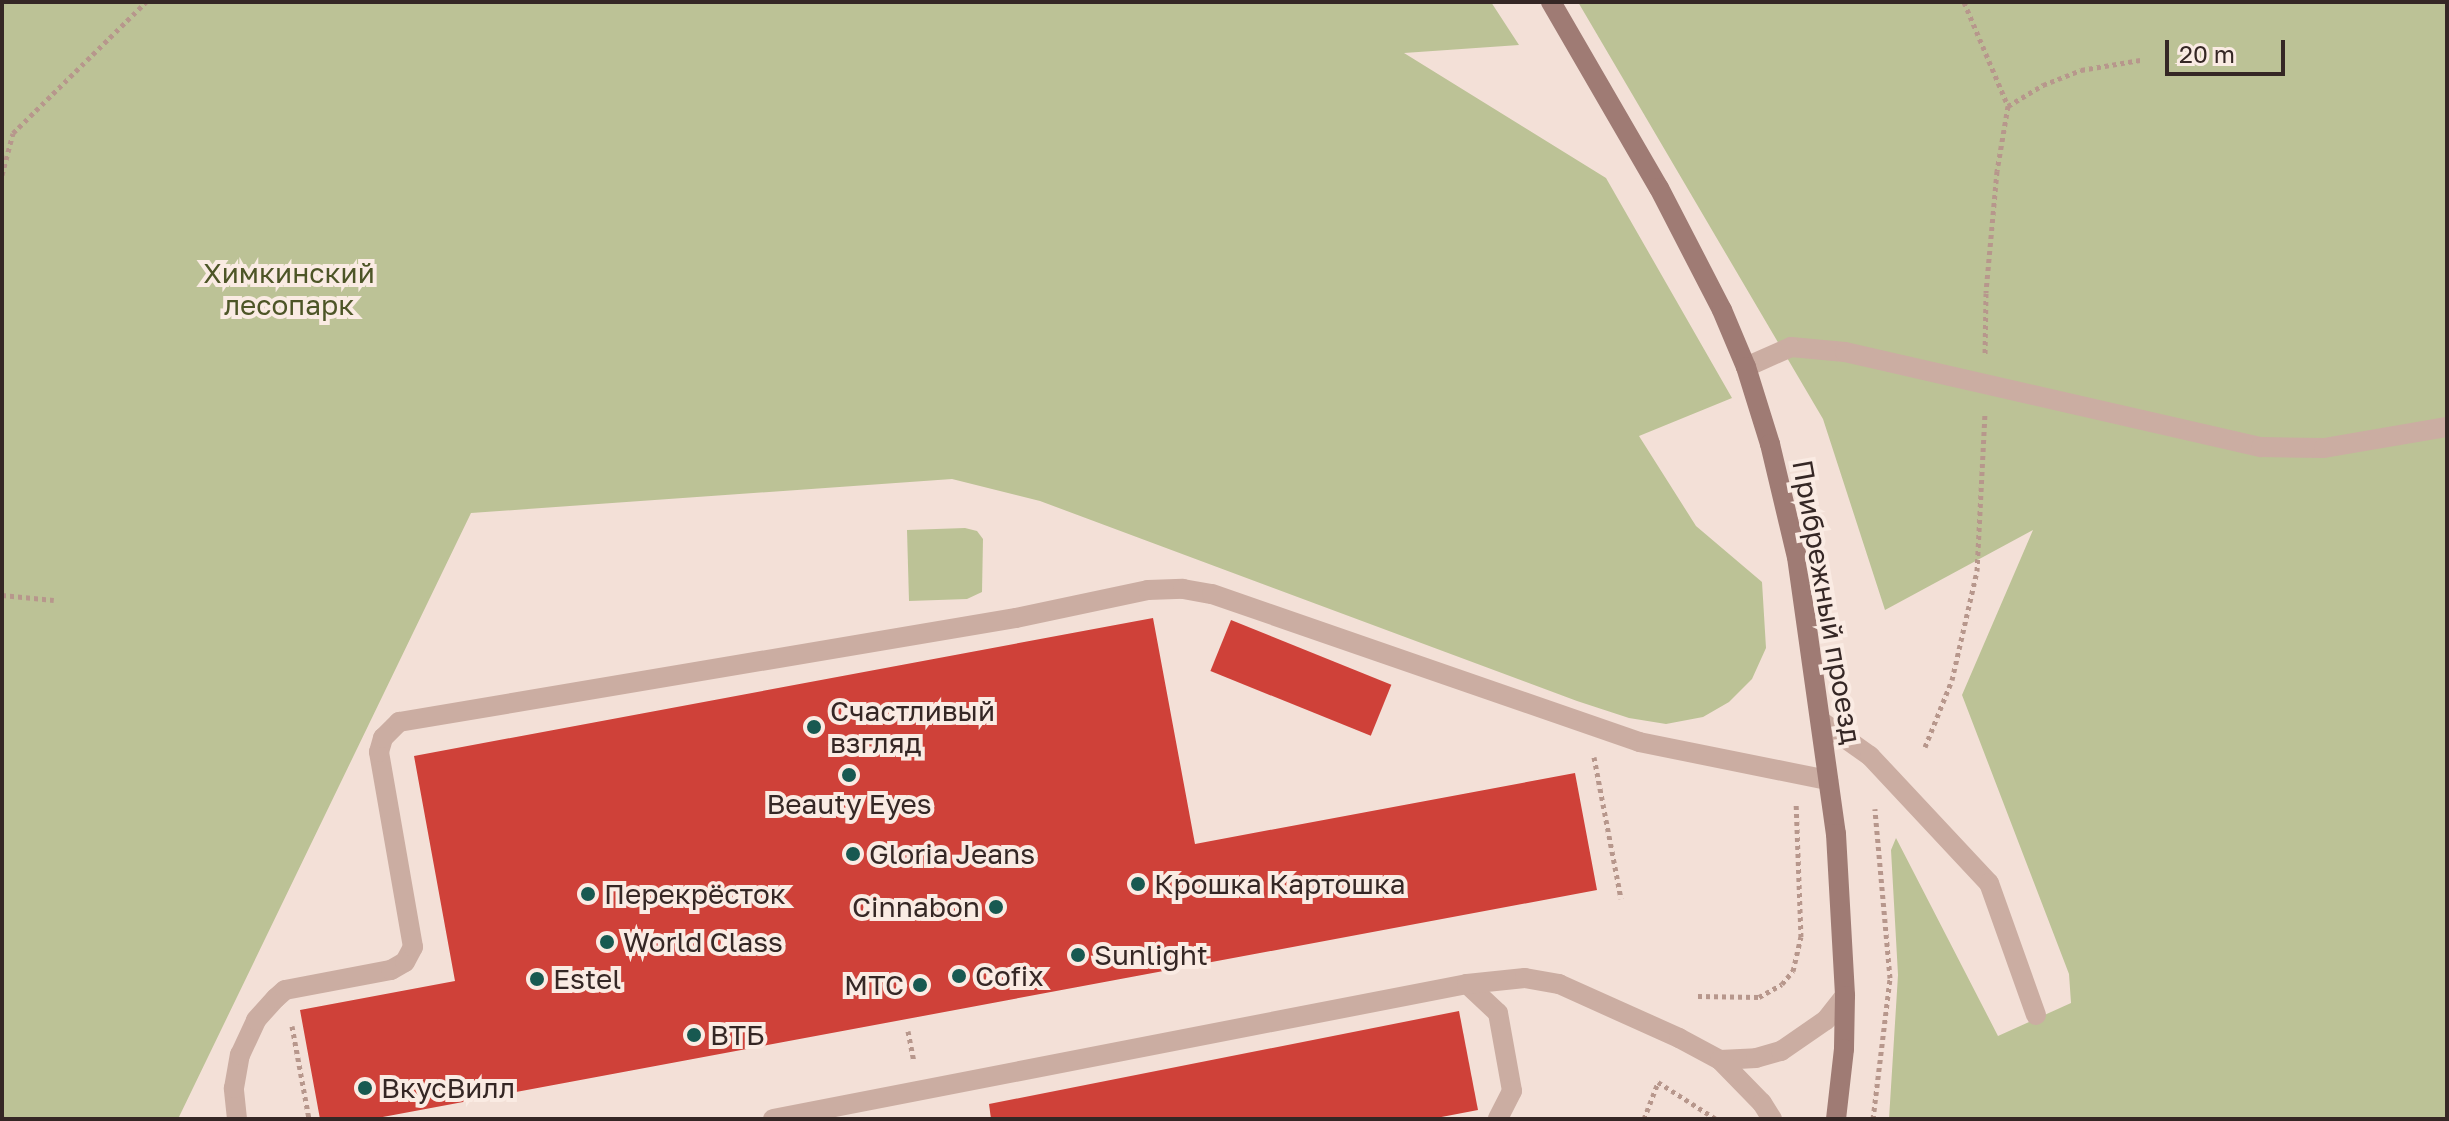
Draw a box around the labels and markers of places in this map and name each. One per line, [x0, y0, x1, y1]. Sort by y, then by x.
place label: Счастливый взгляд [830, 694, 995, 760]
marker: Счастливый взгляд [805, 718, 823, 736]
marker: Beauty Eyes [840, 766, 858, 784]
place label: Beauty Eyes [766, 787, 932, 821]
place label: Gloria Jeans [869, 837, 1035, 871]
marker: Gloria Jeans [844, 845, 862, 863]
place label: Крошка Картошка [1154, 867, 1406, 901]
marker: Крошка Картошка [1129, 875, 1147, 893]
place label: Перекрёсток [604, 877, 786, 911]
marker: Перекрёсток [579, 885, 597, 903]
place label: Cinnabon [852, 890, 980, 924]
marker: Cinnabon [987, 898, 1005, 916]
place label: World Class [623, 925, 783, 959]
marker: World Class [598, 933, 616, 951]
place label: Sunlight [1094, 938, 1208, 972]
marker: Sunlight [1069, 946, 1087, 964]
place label: Cofix [975, 959, 1044, 993]
place label: Estel [553, 962, 621, 996]
marker: Cofix [950, 967, 968, 985]
place label: МТС [844, 968, 904, 1002]
marker: Estel [528, 970, 546, 988]
marker: МТС [911, 976, 929, 994]
place label: ВТБ [710, 1018, 765, 1052]
marker: ВТБ [685, 1026, 703, 1044]
place label: ВкусВилл [381, 1071, 515, 1105]
marker: ВкусВилл [356, 1079, 374, 1097]

